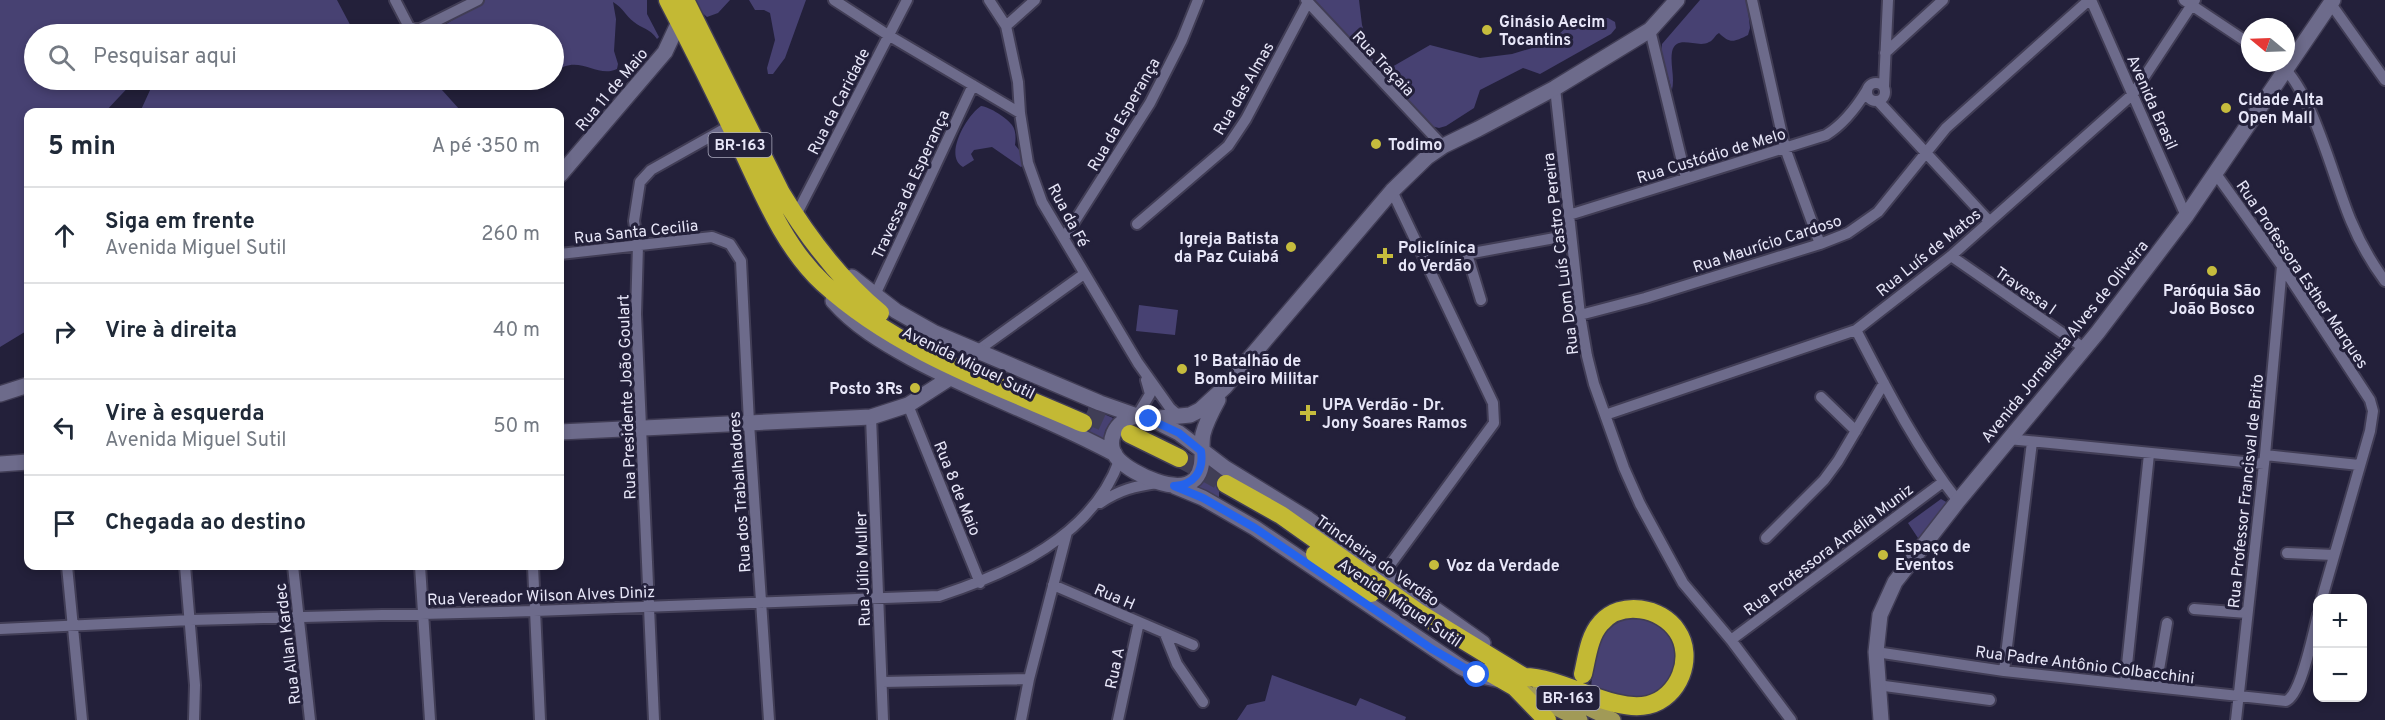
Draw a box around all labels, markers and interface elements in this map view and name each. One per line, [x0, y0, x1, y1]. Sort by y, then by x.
place label: Ginásio Aecim Tocantins [1499, 13, 1605, 51]
north arrow [2241, 18, 2295, 72]
marker: Ginásio Aecim Tocantins [1480, 23, 1494, 37]
search box [24, 24, 564, 90]
street label: Rua Traçaia [1347, 27, 1418, 101]
street label: Rua das Almas [1210, 39, 1279, 139]
icon: search [45, 41, 78, 74]
text: Pesquisar aqui [93, 44, 237, 71]
street label: Rua 11 de Maio [572, 45, 653, 136]
street label: Rua da Caridade [804, 45, 875, 159]
street label: Avenida Brasil [2121, 52, 2181, 153]
street label: Rua da Esperança [1084, 55, 1165, 175]
place label: Cidade Alta Open Mall [2238, 91, 2324, 129]
marker: Cidade Alta Open Mall [2219, 101, 2233, 115]
street label: Travessa da Esperança [869, 107, 955, 262]
street label: Rua Custódio de Melo [1635, 125, 1789, 189]
text: 5 min [48, 131, 116, 164]
road number: BR-163 [708, 133, 771, 157]
text: A pé · 350 m [432, 134, 540, 160]
place label: Todimo [1388, 136, 1442, 156]
marker: Todimo [1369, 137, 1383, 151]
street label: Rua Dom Luís Castro Pereira [1540, 151, 1584, 356]
street label: Rua Professora Esther Marques [2231, 177, 2372, 373]
street label: Rua da Fé [1042, 181, 1092, 251]
street label: Rua Luís de Matos [1873, 205, 1986, 302]
text: Siga em frente [105, 209, 255, 236]
street label: Rua Maurício Cardoso [1691, 211, 1845, 278]
street label: Rua Santa Cecilia [573, 217, 699, 249]
icon: ahead [48, 219, 81, 252]
text: 260 m [481, 222, 540, 248]
place label: Igreja Batista da Paz Cuiabá [1174, 230, 1279, 268]
text: Avenida Miguel Sutil [105, 236, 286, 262]
street label: Avenida Jornalista Alves de Oliveira [1978, 237, 2153, 448]
place label: Policlínica do Verdão [1398, 239, 1476, 277]
marker: Igreja Batista da Paz Cuiabá [1284, 240, 1298, 254]
marker: Policlínica do Verdão [1376, 247, 1394, 265]
street label: Travessa I [1990, 263, 2059, 320]
marker: Paróquia São João Bosco [2205, 264, 2219, 278]
place label: Paróquia São João Bosco [2163, 282, 2261, 320]
street label: Rua Presidente João Goulart [614, 294, 642, 500]
icon: right [48, 315, 81, 348]
text: Vire à direita [105, 318, 237, 345]
text: 40 m [493, 318, 540, 344]
street label: Avenida Miguel Sutil [898, 323, 1038, 405]
place label: 1º Batalhão de Bombeiro Militar [1194, 352, 1319, 390]
marker: 1º Batalhão de Bombeiro Militar [1175, 362, 1189, 376]
street label: Rua Professor Francisval de Brito [2225, 373, 2269, 609]
place label: Posto 3Rs [829, 380, 903, 400]
marker: Posto 3Rs [908, 381, 922, 395]
place label: UPA Verdão - Dr. Jony Soares Ramos [1322, 396, 1467, 434]
text: Vire à esquerda [105, 401, 264, 428]
marker: UPA Verdão - Dr. Jony Soares Ramos [1299, 404, 1317, 422]
route end [1135, 405, 1161, 431]
icon: left [48, 411, 81, 444]
street label: Rua dos Trabalhadores [725, 411, 757, 573]
text: 50 m [493, 414, 540, 440]
text: Avenida Miguel Sutil [105, 428, 286, 454]
street label: Rua 8 de Maio [928, 438, 984, 539]
street label: Rua Professora Amélia Muniz [1740, 480, 1918, 621]
icon: arrive [48, 507, 81, 540]
text: Chegada ao destino [105, 510, 306, 537]
street label: Rua Júlio Muller [852, 511, 876, 627]
street label: Trincheira do Verdão [1311, 511, 1443, 612]
place label: Espaço de Eventos [1895, 538, 1971, 576]
marker: Espaço de Eventos [1876, 548, 1890, 562]
street label: Avenida Miguel Sutil [1333, 555, 1465, 653]
place label: Voz da Verdade [1446, 557, 1560, 577]
marker: Voz da Verdade [1427, 558, 1441, 572]
street label: Rua H [1091, 580, 1138, 615]
street label: Rua Allan Kardec [272, 582, 306, 706]
street label: Rua Vereador Wilson Alves Diniz [427, 583, 655, 611]
map controls [2313, 594, 2367, 702]
button: + [2313, 594, 2367, 648]
street label: Rua Padre Antônio Colbacchini [1974, 643, 2196, 689]
street label: Rua A [1102, 646, 1130, 691]
button: − [2313, 648, 2367, 702]
route start [1463, 661, 1489, 687]
road number: BR-163 [1536, 686, 1600, 710]

